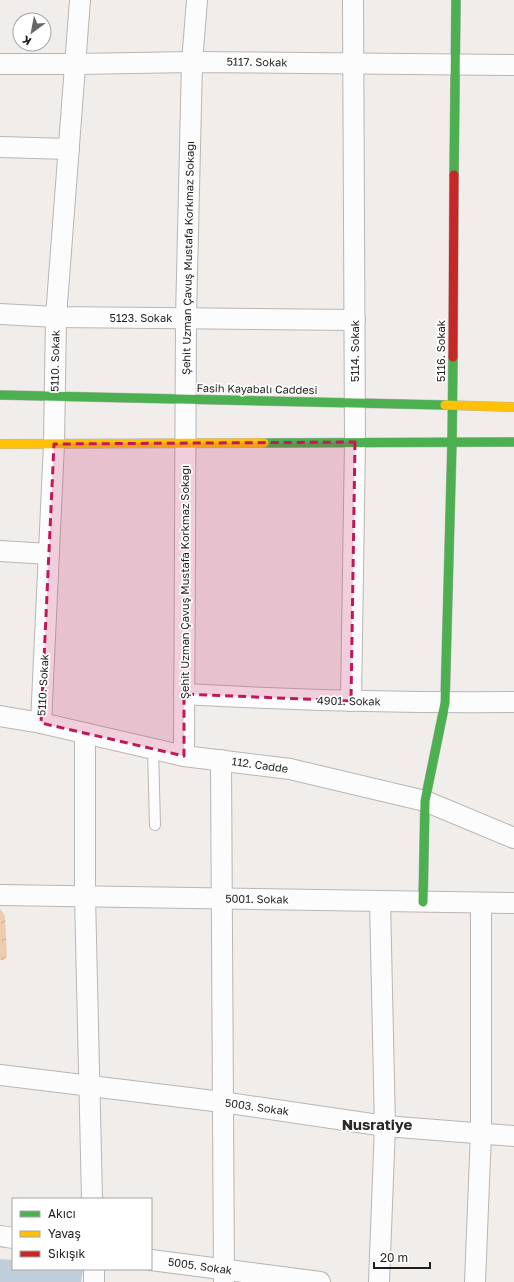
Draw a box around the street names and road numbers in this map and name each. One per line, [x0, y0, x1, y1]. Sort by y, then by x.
street label: 5117. Sokak [226, 54, 288, 69]
street label: Şehit Uzman Çavuş Mustafa Korkmaz Sokağı [179, 141, 196, 375]
street label: 5123. Sokak [110, 311, 172, 324]
street label: 5114. Sokak [348, 320, 361, 382]
street label: 5116. Sokak [434, 320, 447, 382]
street label: 5110. Sokak [47, 330, 62, 392]
street label: Fasih Kayabalı Caddesi [196, 381, 318, 396]
street label: Şehit Uzman Çavuş Mustafa Korkmaz Sokağı [178, 465, 191, 699]
street label: 5110. Sokak [34, 654, 51, 716]
street label: 4901. Sokak [317, 693, 381, 708]
street label: 112. Cadde [231, 754, 289, 775]
street label: 5001. Sokak [225, 891, 289, 906]
street label: 5003. Sokak [224, 1096, 290, 1117]
street label: 5005. Sokak [167, 1255, 233, 1276]

